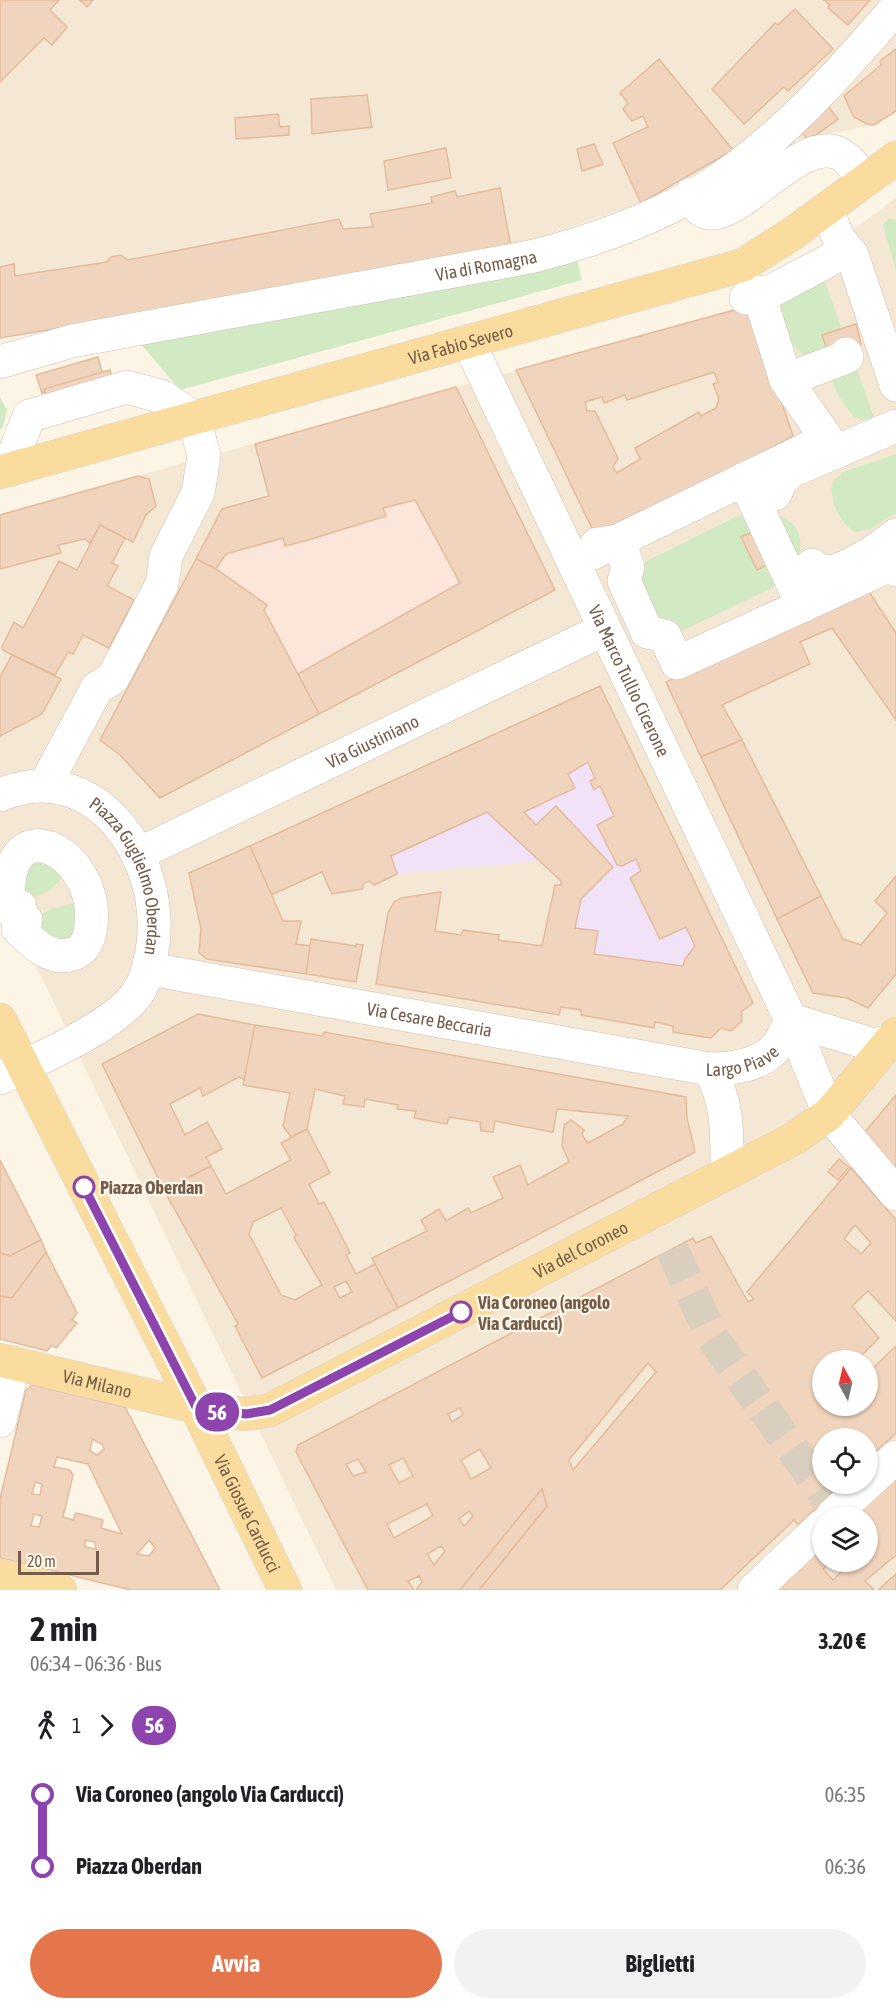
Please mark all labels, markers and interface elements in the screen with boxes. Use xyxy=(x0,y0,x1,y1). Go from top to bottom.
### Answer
street label: Via di Romagna xyxy=(434,245,539,285)
street label: Via Fabio Severo xyxy=(406,319,515,368)
street label: Via Marco Tullio Cicerone xyxy=(585,601,675,760)
street label: Via Giustiniano xyxy=(322,710,422,772)
street label: Piazza Guglielmo Oberdan xyxy=(86,792,165,957)
street label: Via Cesare Beccaria xyxy=(365,997,494,1041)
street label: Largo Piave xyxy=(706,1041,783,1080)
marker: Piazza Oberdan xyxy=(73,1176,95,1198)
place label: Piazza Oberdan xyxy=(100,1177,203,1198)
street label: Via del Coroneo xyxy=(530,1216,631,1282)
place label: Via Coroneo (angolo Via Carducci) xyxy=(477,1292,610,1334)
marker: Via Coroneo (angolo Via Carducci) xyxy=(450,1301,472,1323)
north arrow xyxy=(812,1350,878,1416)
map controls xyxy=(812,1350,878,1572)
street label: Via Milano xyxy=(61,1365,134,1402)
line badge: 56 xyxy=(190,1392,244,1432)
text: 56 xyxy=(207,1400,227,1424)
button: locate xyxy=(812,1428,878,1494)
street label: Via Giosuè Carducci xyxy=(210,1451,285,1576)
button: layers xyxy=(812,1506,878,1572)
scale bar xyxy=(18,1548,99,1576)
text: 20 m xyxy=(27,1552,56,1570)
text: 2 min xyxy=(30,1610,97,1648)
text: 3.20 € xyxy=(818,1628,866,1654)
text: 06:34 – 06:36 · Bus xyxy=(30,1652,162,1675)
icon: walk xyxy=(30,1709,63,1742)
icon: forward xyxy=(90,1709,123,1742)
text: 56 xyxy=(144,1713,164,1737)
text: 1 xyxy=(72,1714,81,1737)
text: Via Coroneo (angolo Via Carducci) xyxy=(76,1781,344,1807)
text: 06:35 xyxy=(825,1783,866,1806)
text: Piazza Oberdan xyxy=(76,1853,202,1879)
text: 06:36 xyxy=(825,1855,866,1878)
button: Avvia xyxy=(30,1929,442,1998)
button: Biglietti xyxy=(454,1929,866,1998)

